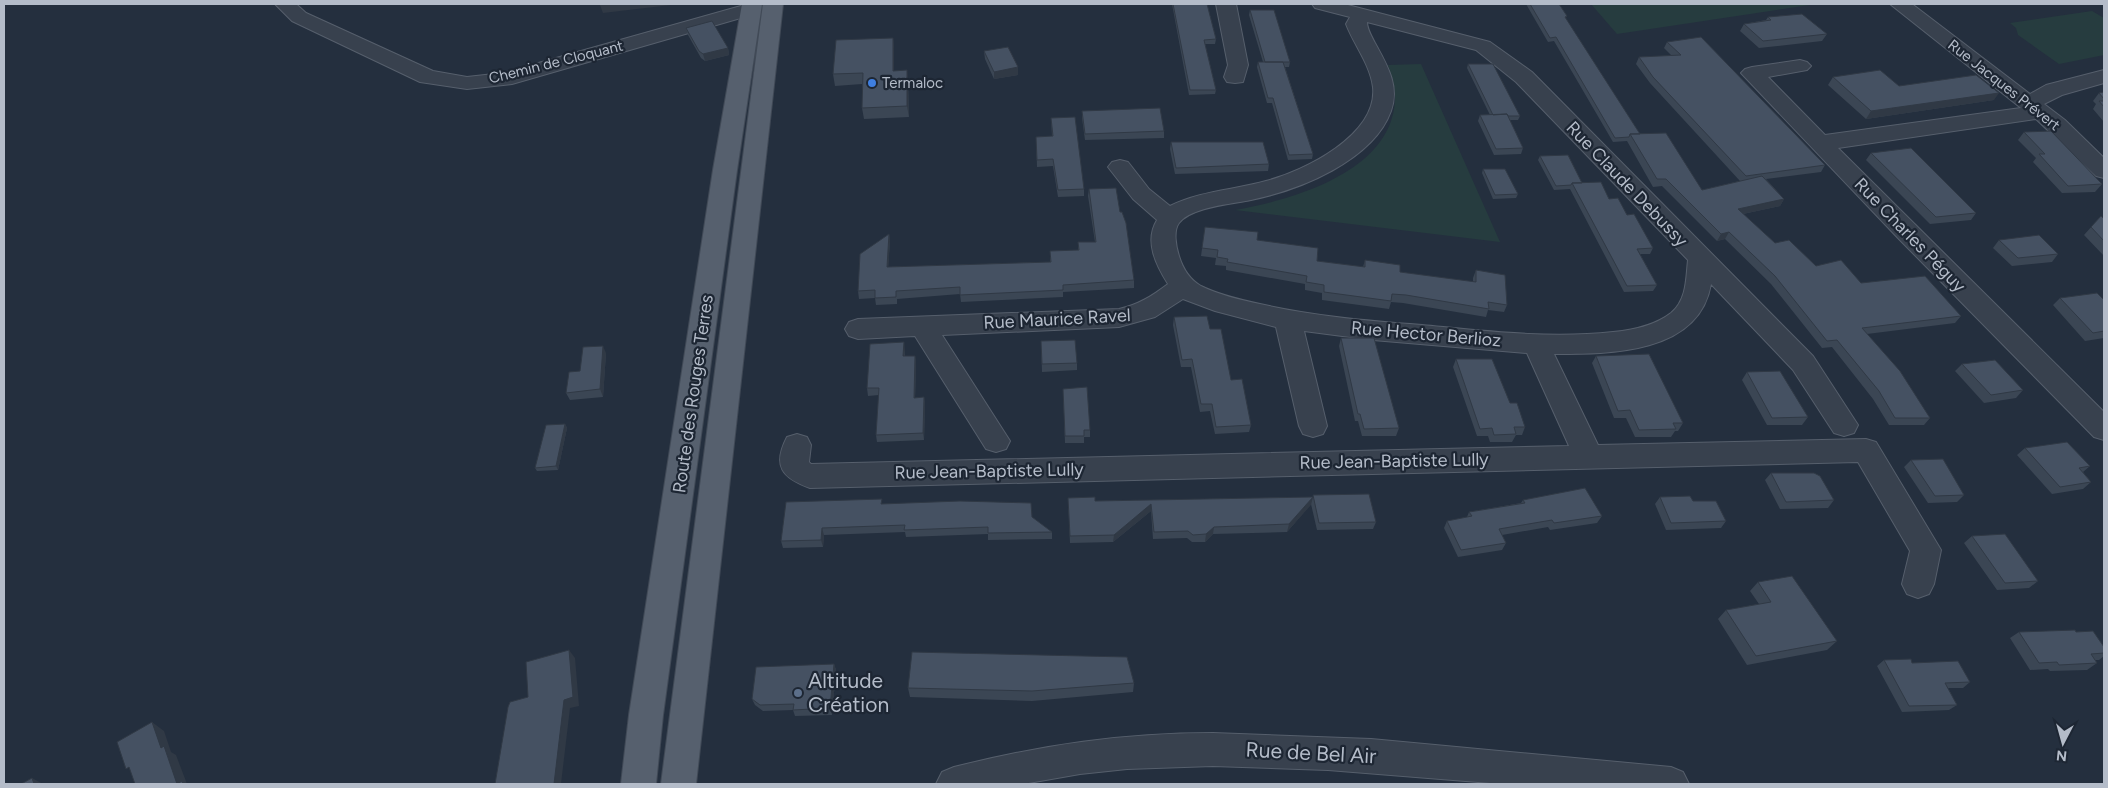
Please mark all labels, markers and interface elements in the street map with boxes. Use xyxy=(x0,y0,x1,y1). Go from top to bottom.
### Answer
street label: Rue Jacques Prévert xyxy=(1944,36,2064,135)
street label: Chemin de Cloquant xyxy=(487,37,625,87)
place label: Termaloc xyxy=(882,74,943,92)
marker: Termaloc xyxy=(866,77,878,89)
street label: Rue Claude Debussy xyxy=(1562,117,1693,252)
street label: Rue Charles Péguy xyxy=(1850,173,1971,297)
street label: Route des Rouges Terres xyxy=(668,293,718,495)
street label: Rue Maurice Ravel xyxy=(983,304,1131,334)
street label: Rue Hector Berlioz xyxy=(1350,316,1502,352)
street label: Rue Jean-Baptiste Lully xyxy=(1299,448,1489,474)
street label: Rue Jean-Baptiste Lully xyxy=(894,458,1084,484)
place label: Altitude Création xyxy=(808,668,889,717)
marker: Altitude Création xyxy=(792,687,804,699)
north arrow xyxy=(2038,718,2088,768)
street label: Rue de Bel Air xyxy=(1245,737,1377,768)
text: N xyxy=(2055,746,2068,764)

